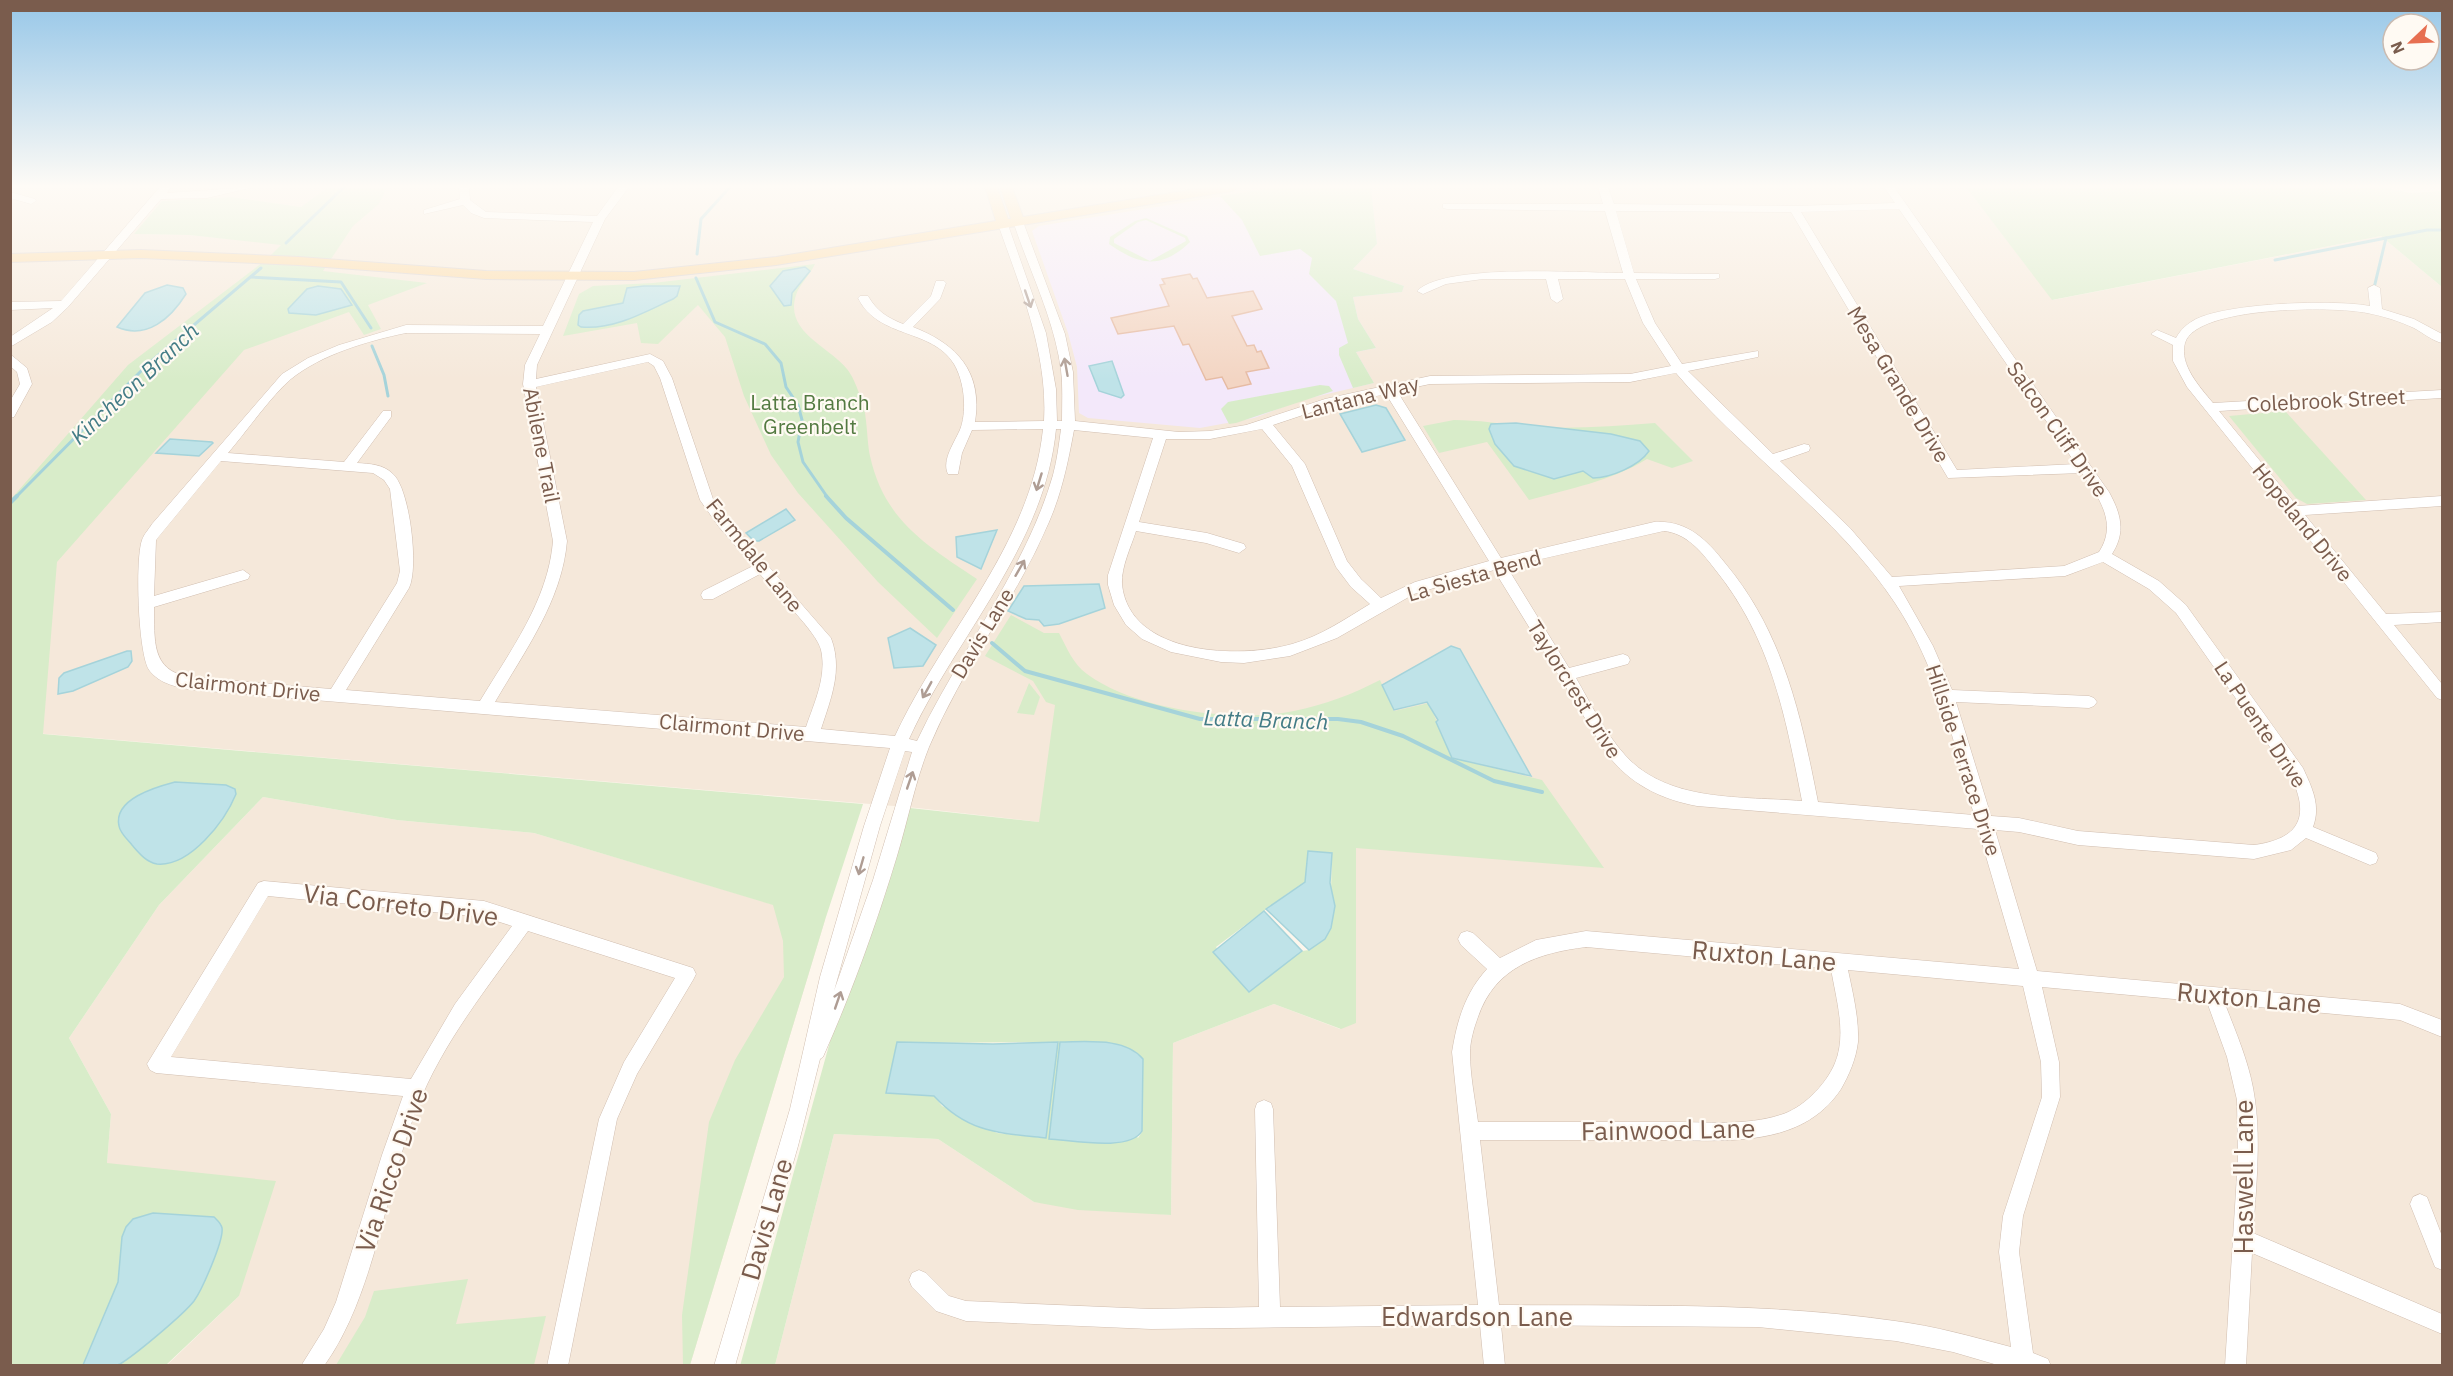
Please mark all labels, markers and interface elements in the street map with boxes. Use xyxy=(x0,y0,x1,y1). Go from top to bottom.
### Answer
north arrow xyxy=(2381,12,2441,72)
text: N xyxy=(2386,39,2409,57)
one-way arrow xyxy=(1024,289,1035,308)
street label: Mesa Grande Drive xyxy=(1841,301,1957,467)
water label: Kincheon Branch xyxy=(63,316,205,450)
street label: Salcon Cliff Drive xyxy=(2001,356,2115,502)
one-way arrow xyxy=(1060,357,1071,377)
street label: Lantana Way xyxy=(1298,369,1422,425)
street label: Colebrook Street xyxy=(2246,382,2406,418)
street label: Abilene Trail xyxy=(517,385,567,506)
park label: Latta Branch Greenbelt xyxy=(750,388,870,440)
street label: Hopeland Drive xyxy=(2246,457,2360,587)
one-way arrow xyxy=(1033,472,1044,491)
street label: Farmdale Lane xyxy=(700,492,810,618)
street label: La Siesta Bend xyxy=(1404,542,1544,608)
one-way arrow xyxy=(1014,560,1026,577)
street label: Davis Lane xyxy=(944,582,1020,684)
street label: Taylorcrest Drive xyxy=(1521,615,1629,763)
street label: La Puente Drive xyxy=(2208,655,2314,793)
street label: Hillside Terrace Drive xyxy=(1920,661,2008,859)
street label: Clairmont Drive xyxy=(174,664,322,708)
one-way arrow xyxy=(921,681,933,698)
water label: Latta Branch xyxy=(1203,702,1329,736)
street label: Clairmont Drive xyxy=(658,707,806,747)
one-way arrow xyxy=(905,770,916,789)
one-way arrow xyxy=(855,856,866,875)
street label: Via Correto Drive xyxy=(301,875,501,933)
street label: Ruxton Lane xyxy=(1690,932,1838,978)
street label: Ruxton Lane xyxy=(2175,974,2323,1020)
one-way arrow xyxy=(834,991,845,1010)
street label: Via Ricco Drive xyxy=(347,1083,435,1257)
street label: Haswell Lane xyxy=(2226,1100,2260,1254)
street label: Fainwood Lane xyxy=(1580,1110,1756,1148)
street label: Davis Lane xyxy=(732,1154,800,1284)
street label: Edwardson Lane xyxy=(1381,1299,1573,1333)

